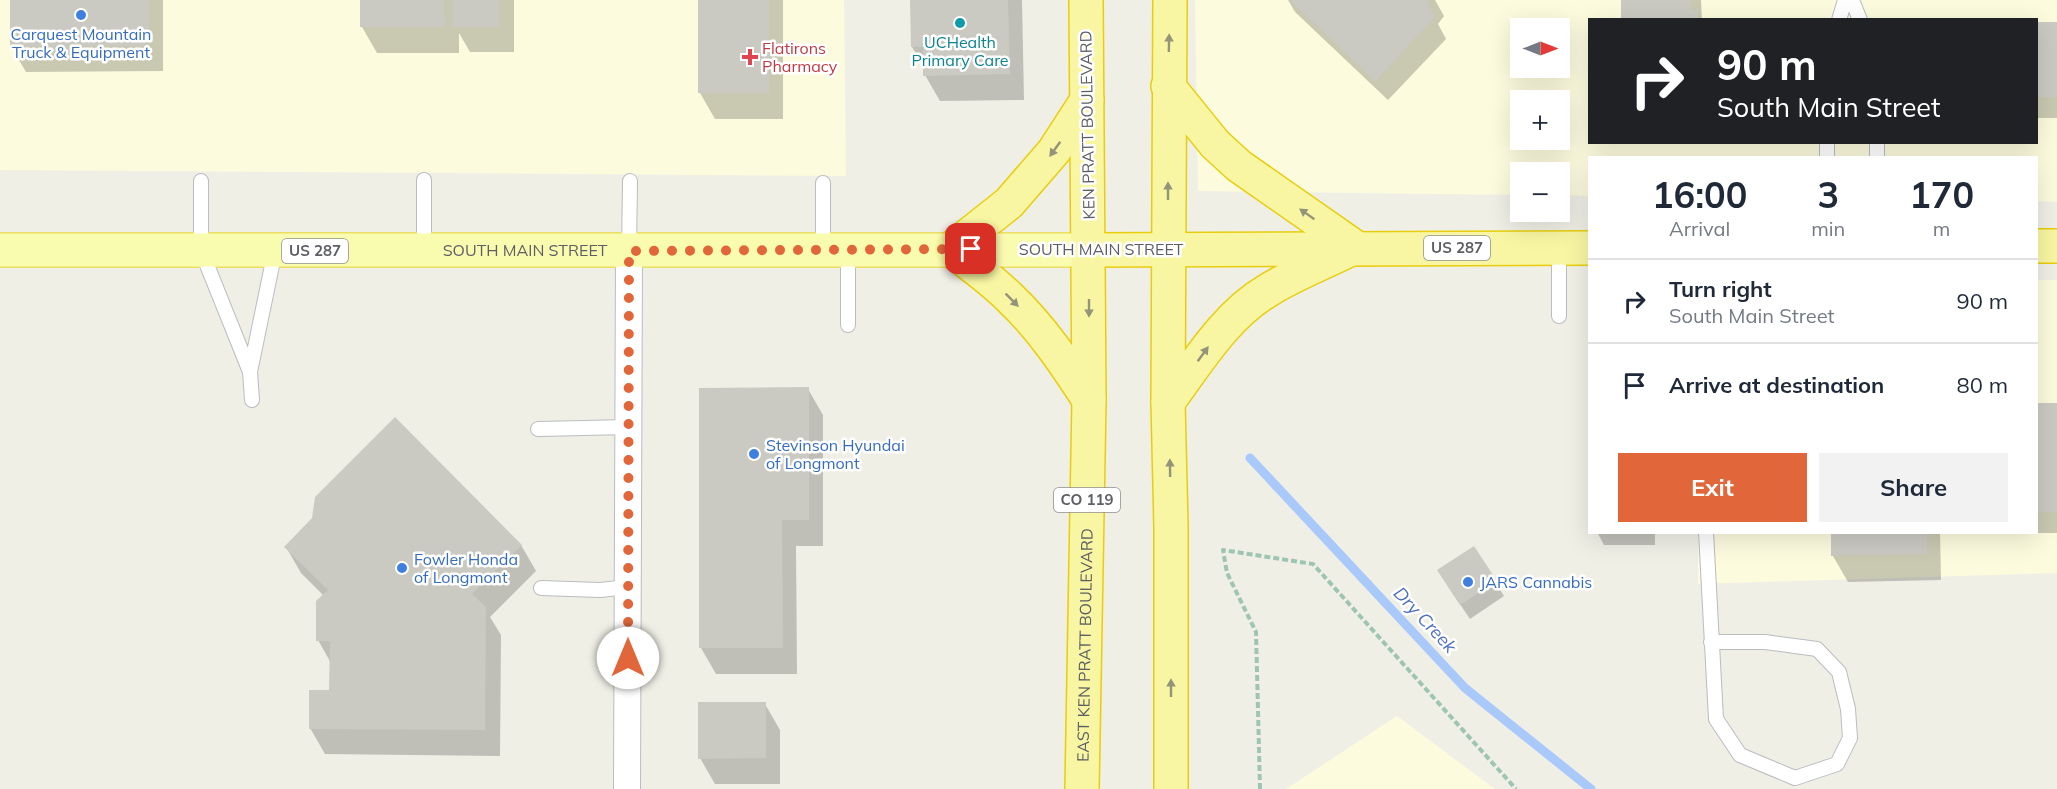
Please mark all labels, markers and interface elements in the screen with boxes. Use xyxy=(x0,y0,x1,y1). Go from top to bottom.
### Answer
marker: Carquest Mountain Truck & Equipment xyxy=(74,8,88,22)
marker: UCHealth Primary Care xyxy=(953,16,967,30)
north arrow xyxy=(1510,18,1570,78)
map controls xyxy=(1510,18,1570,222)
place label: Carquest Mountain Truck & Equipment xyxy=(10,24,152,62)
street label: KEN PRATT BOULEVARD xyxy=(1075,30,1099,220)
place label: UCHealth Primary Care xyxy=(911,32,1009,70)
one-way arrow xyxy=(1164,33,1174,52)
place label: Flatirons Pharmacy xyxy=(762,38,838,76)
text: 90 m xyxy=(1717,38,1817,91)
icon: right xyxy=(1618,42,1696,120)
marker: Flatirons Pharmacy xyxy=(743,50,757,64)
button: + xyxy=(1510,90,1570,150)
text: South Main Street xyxy=(1717,90,1940,124)
one-way arrow xyxy=(1049,140,1061,156)
button: − xyxy=(1510,162,1570,222)
text: 16:00 xyxy=(1652,172,1747,217)
text: 3 xyxy=(1817,172,1839,217)
text: 170 xyxy=(1909,172,1974,217)
one-way arrow xyxy=(1163,182,1173,201)
one-way arrow xyxy=(1300,208,1316,220)
text: Arrival xyxy=(1669,216,1730,241)
text: min xyxy=(1811,216,1845,241)
text: m xyxy=(1933,216,1950,241)
pin xyxy=(945,223,996,274)
icon: arrive xyxy=(954,232,987,265)
road number: US 287 xyxy=(1424,236,1490,260)
road number: US 287 xyxy=(282,239,348,263)
street label: SOUTH MAIN STREET xyxy=(1019,239,1184,259)
street label: SOUTH MAIN STREET xyxy=(443,240,608,260)
text: Turn right xyxy=(1669,275,1772,303)
icon: right xyxy=(1618,285,1651,318)
text: 90 m xyxy=(1957,287,2008,315)
one-way arrow xyxy=(1004,293,1018,307)
one-way arrow xyxy=(1084,299,1094,318)
text: South Main Street xyxy=(1669,303,1835,328)
one-way arrow xyxy=(1197,347,1209,363)
icon: arrive xyxy=(1618,369,1651,402)
text: Arrive at destination xyxy=(1669,371,1884,399)
text: 80 m xyxy=(1957,371,2008,399)
place label: Stevinson Hyundai of Longmont xyxy=(766,435,905,473)
marker: Stevinson Hyundai of Longmont xyxy=(747,447,761,461)
button: Exit xyxy=(1618,453,1807,522)
button: Share xyxy=(1819,453,2008,522)
one-way arrow xyxy=(1165,459,1175,478)
road number: CO 119 xyxy=(1054,488,1120,512)
street label: EAST KEN PRATT BOULEVARD xyxy=(1072,528,1097,762)
place label: Fowler Honda of Longmont xyxy=(414,549,518,587)
marker: Fowler Honda of Longmont xyxy=(395,561,409,575)
place label: JARS Cannabis xyxy=(1480,572,1592,592)
marker: JARS Cannabis xyxy=(1461,575,1475,589)
water label: Dry Creek xyxy=(1389,582,1462,658)
position arrow xyxy=(596,626,660,690)
one-way arrow xyxy=(1166,678,1176,697)

